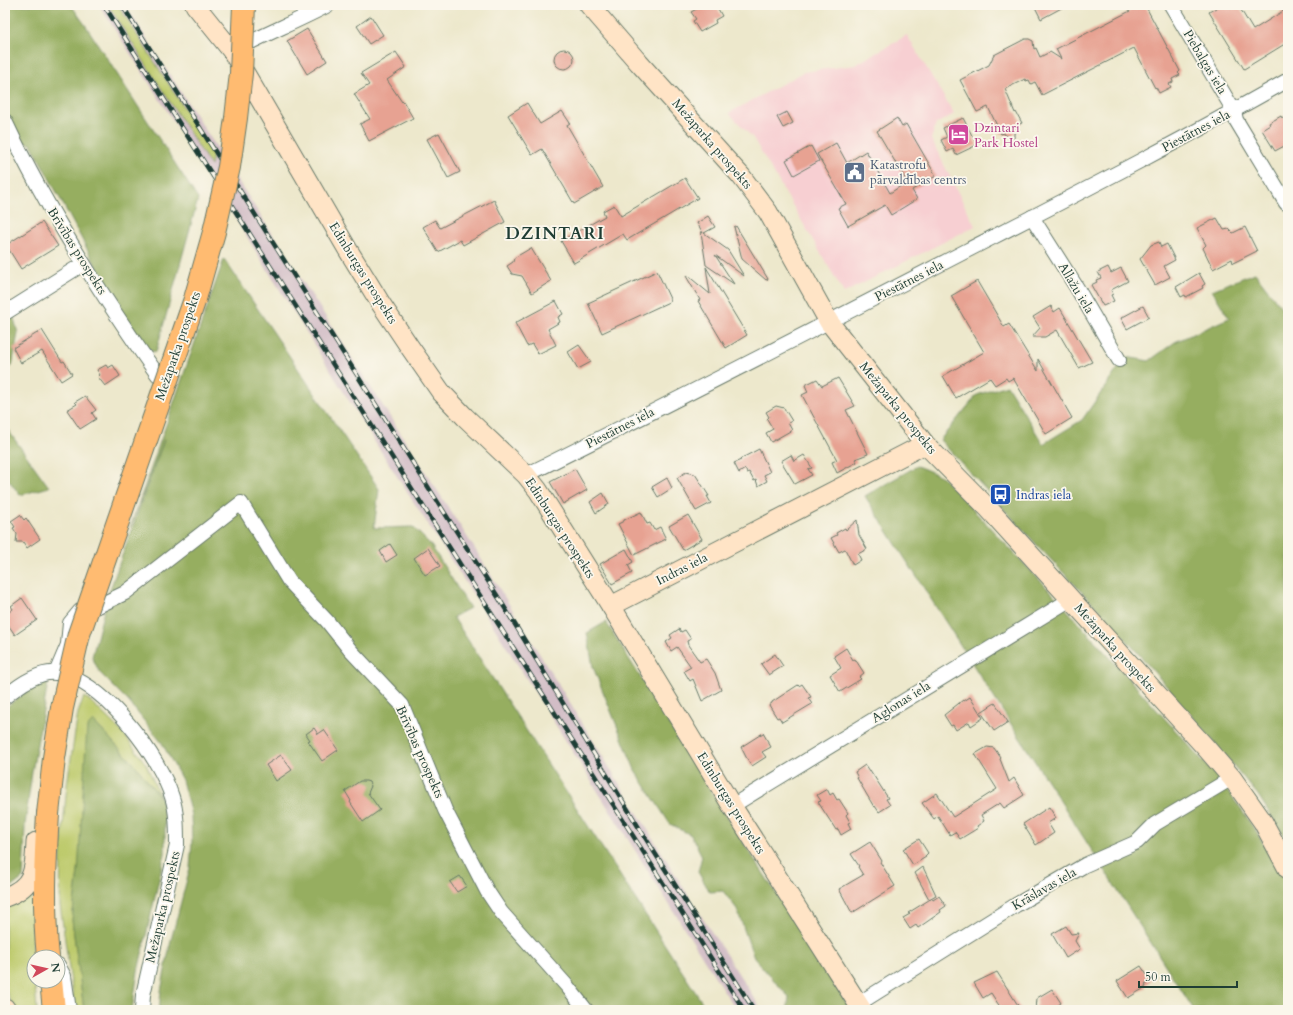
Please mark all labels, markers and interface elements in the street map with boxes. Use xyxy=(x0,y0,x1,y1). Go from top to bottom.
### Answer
street label: Piebalgas iela xyxy=(1179,26,1232,98)
street label: Mežaparka prospekts xyxy=(668,95,756,193)
street label: Piestātnes iela xyxy=(1159,105,1234,157)
place label: Dzintari Park Hostel xyxy=(974,119,1039,152)
hotel icon: Dzintari Park Hostel xyxy=(945,122,971,148)
place label: Katastrofu pārvaldības centrs xyxy=(870,156,966,189)
public building icon: Katastrofu pārvaldības centrs xyxy=(841,159,867,185)
street label: Brīvības prospekts xyxy=(43,204,111,298)
street label: Edinburgas prospekts xyxy=(324,219,402,327)
district label: DZINTARI xyxy=(505,222,605,245)
street label: Piestātnes iela xyxy=(872,256,947,306)
street label: Allažu iela xyxy=(1054,259,1098,317)
street label: Mežaparka prospekts xyxy=(151,289,205,403)
street label: Mežaparka prospekts xyxy=(855,358,941,458)
street label: Piestātnes iela xyxy=(583,403,658,453)
street label: Edinburgas prospekts xyxy=(521,474,599,582)
bus stop icon: Indras iela xyxy=(988,482,1014,508)
place label: Indras iela xyxy=(1016,486,1072,504)
street label: Indras iela xyxy=(653,548,711,590)
street label: Mežaparka prospekts xyxy=(1070,600,1160,696)
street label: Aglonas iela xyxy=(868,677,934,727)
street label: Brīvības prospekts xyxy=(392,703,448,801)
street label: Edinburgas prospekts xyxy=(692,749,770,857)
street label: Mežaparka prospekts xyxy=(141,849,185,965)
street label: Krāslavas iela xyxy=(1008,863,1080,915)
north arrow xyxy=(26,949,66,989)
text: N xyxy=(47,962,64,974)
scale bar xyxy=(1139,963,1237,989)
text: 50 m xyxy=(1145,969,1172,985)

